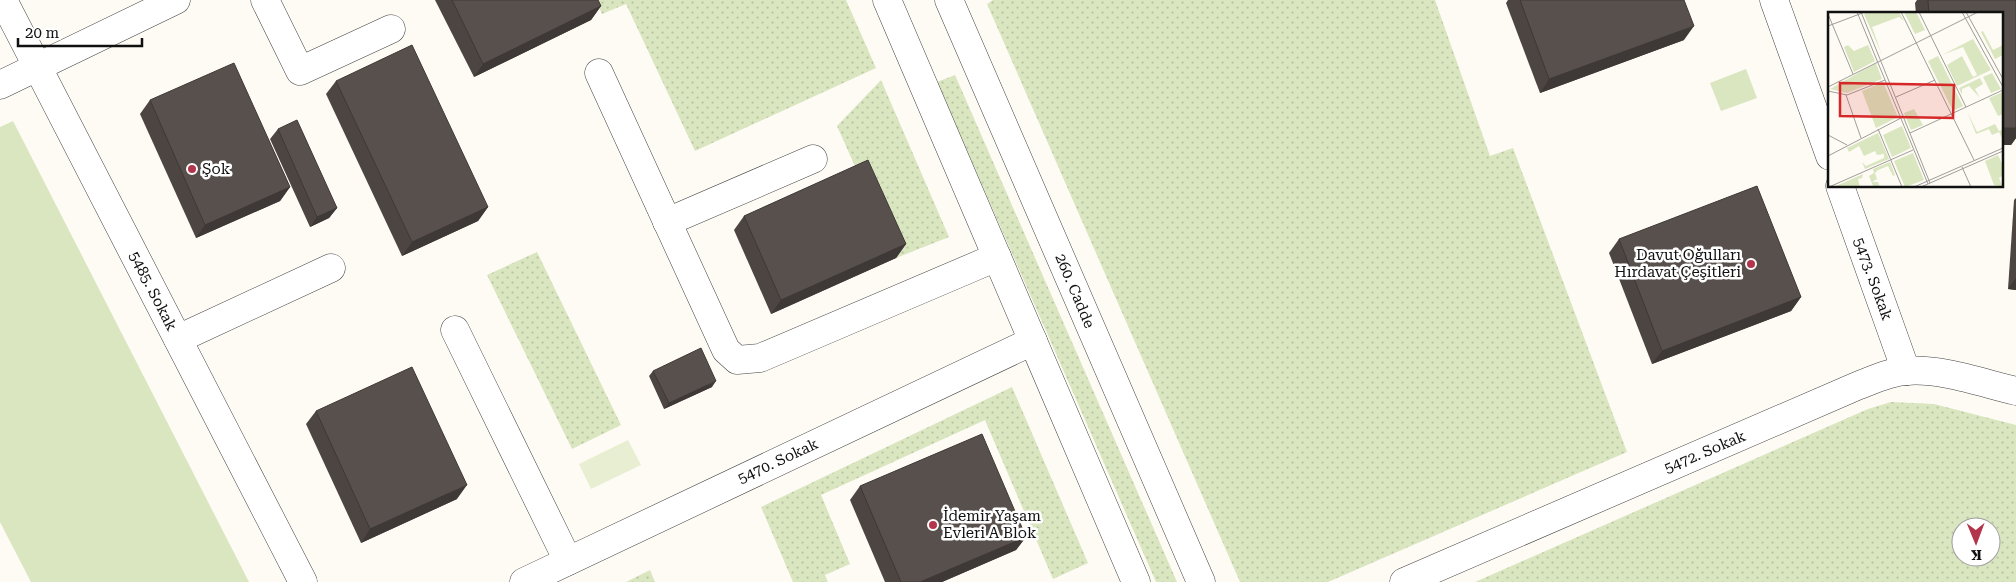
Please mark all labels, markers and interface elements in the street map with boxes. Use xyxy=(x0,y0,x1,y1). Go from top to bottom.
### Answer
inset map xyxy=(1828,12,2004,188)
scale bar xyxy=(18,15,141,47)
text: 20 m xyxy=(25,24,60,42)
place label: Şok xyxy=(202,160,231,178)
marker: Şok xyxy=(186,163,198,175)
street label: 5473. Sokak xyxy=(1850,235,1896,323)
place label: Davut Oğulları Hırdavat Çeşitleri xyxy=(1614,246,1741,281)
street label: 5485. Sokak xyxy=(125,248,181,334)
street label: 260. Cadde xyxy=(1051,251,1099,331)
marker: Davut Oğulları Hırdavat Çeşitleri xyxy=(1745,258,1757,270)
street label: 5472. Sokak xyxy=(1662,427,1749,477)
street label: 5470. Sokak xyxy=(735,434,822,487)
place label: İdemir Yaşam Evleri A Blok xyxy=(943,507,1041,542)
north arrow xyxy=(1951,517,2001,567)
marker: İdemir Yaşam Evleri A Blok xyxy=(927,519,939,531)
text: K xyxy=(1971,547,1982,563)

